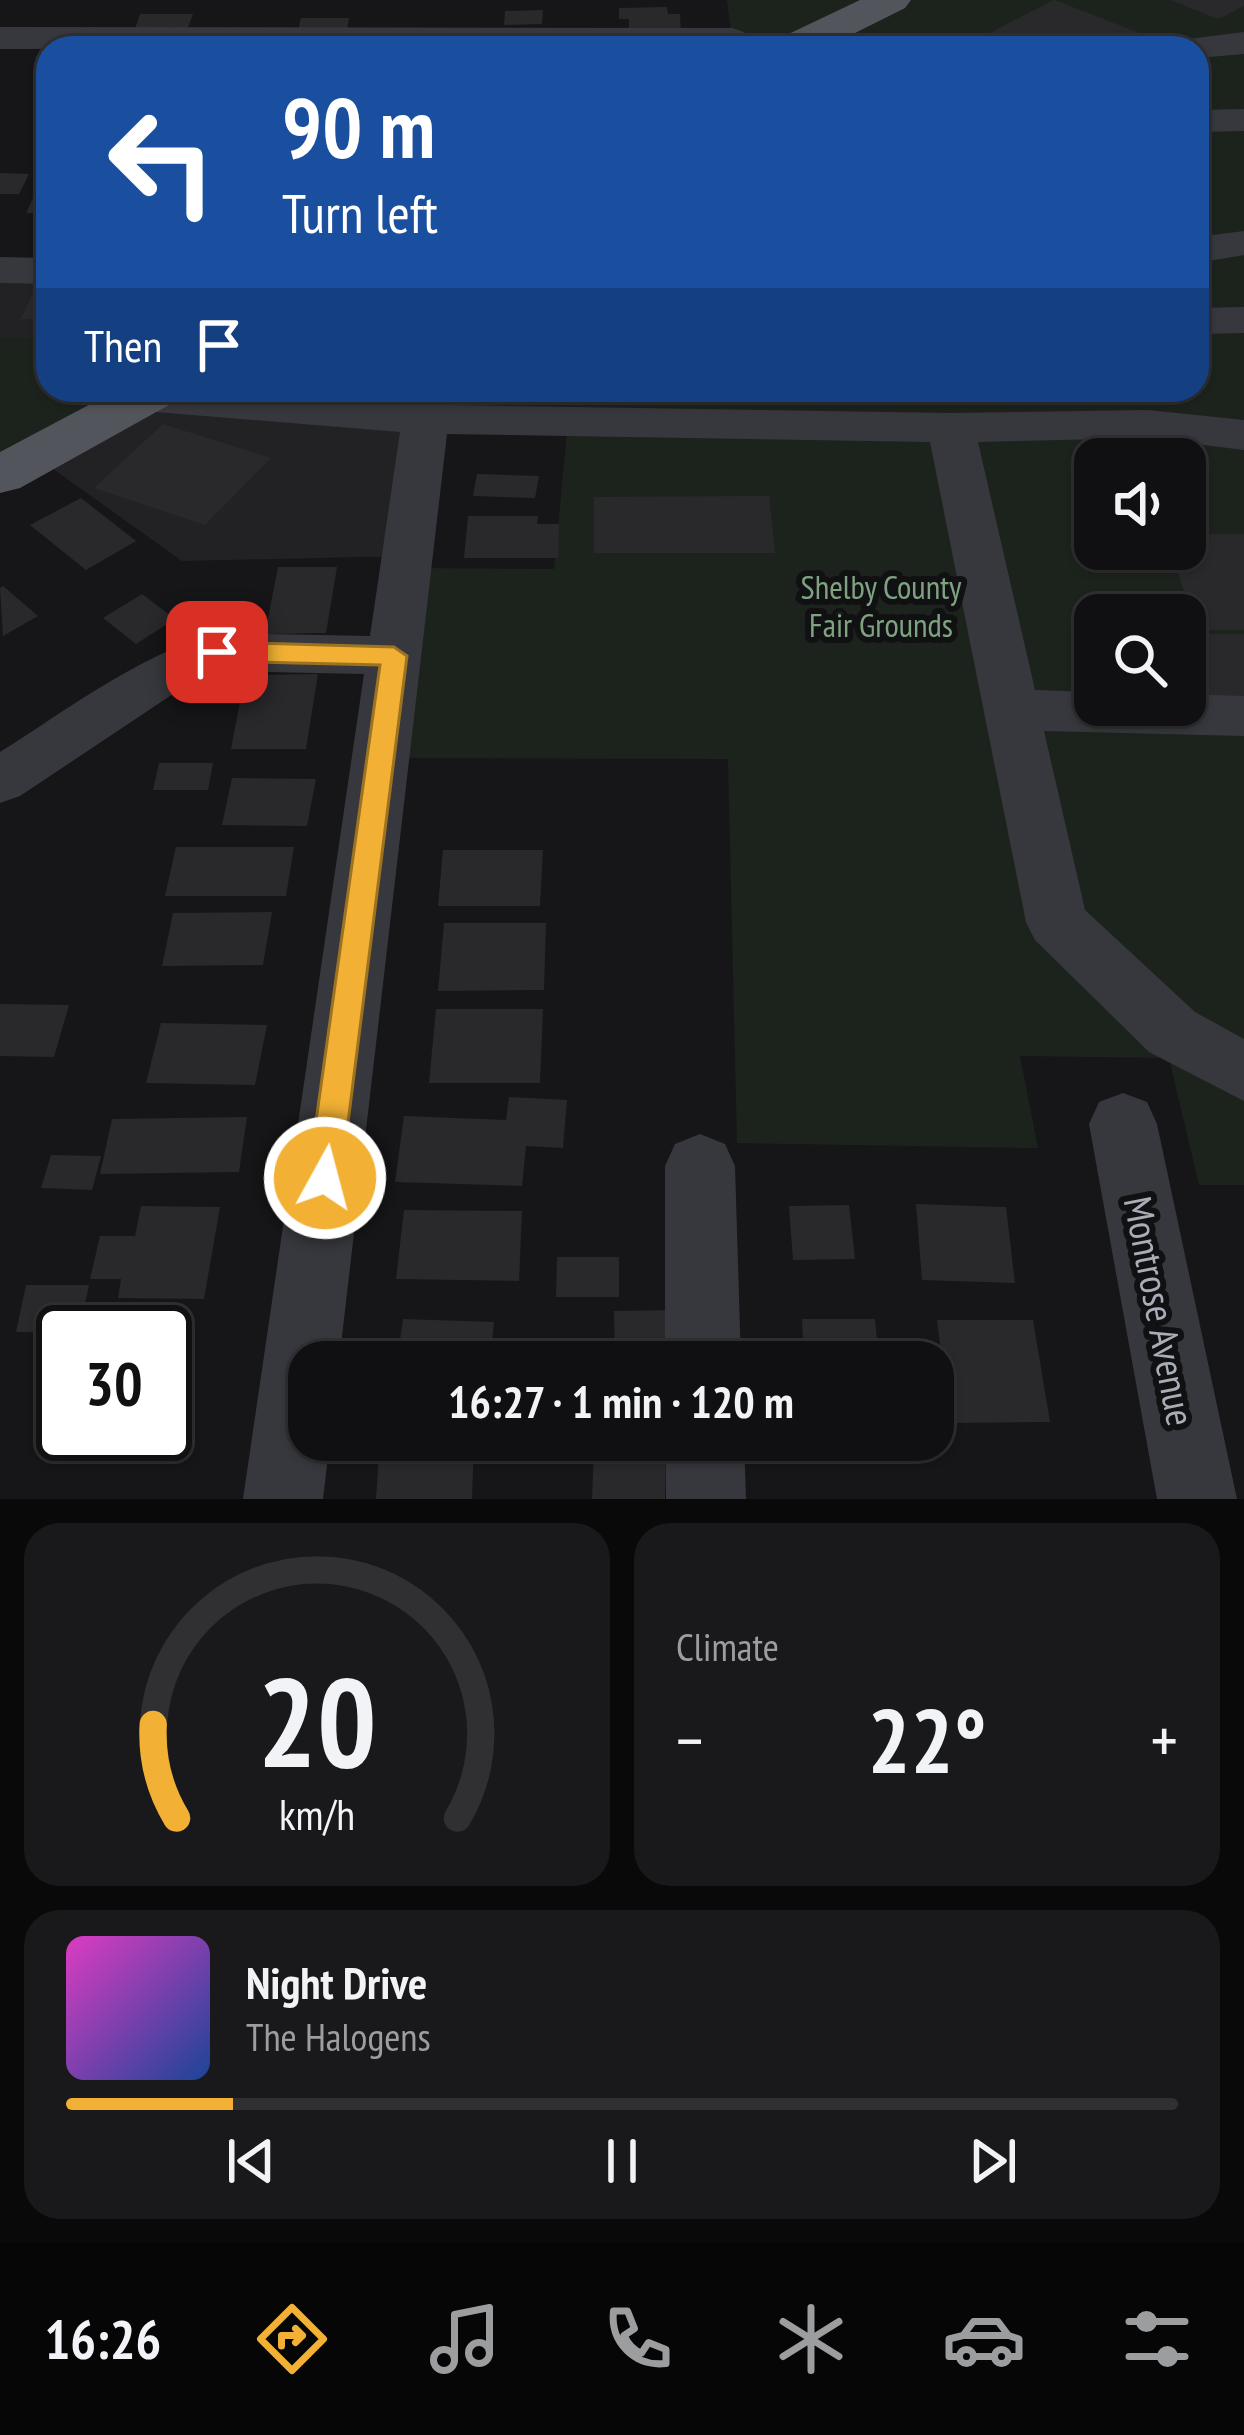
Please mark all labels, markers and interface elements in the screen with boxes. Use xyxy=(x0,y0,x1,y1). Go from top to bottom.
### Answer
text: 90 m xyxy=(282,72,435,181)
icon: left xyxy=(84,84,240,240)
text: Turn left xyxy=(282,178,438,248)
icon: arrive xyxy=(186,312,252,378)
text: Then xyxy=(84,316,162,374)
map controls xyxy=(1074,438,1206,726)
button: sound xyxy=(1074,438,1206,570)
park label: Shelby County Fair Grounds xyxy=(801,565,962,646)
button: search xyxy=(1074,594,1206,726)
pin xyxy=(166,601,268,703)
icon: arrive xyxy=(184,619,250,685)
position arrow xyxy=(262,1115,388,1241)
street label: Montrose Avenue xyxy=(1113,1192,1207,1430)
speed limit sign: 30 xyxy=(36,1305,192,1461)
text: 16:27 · 1 min · 120 m xyxy=(448,1372,794,1430)
text: Climate xyxy=(676,1621,779,1672)
text: 20 xyxy=(257,1640,377,1801)
text: 22° xyxy=(868,1681,986,1798)
text: − xyxy=(676,1697,703,1782)
text: + xyxy=(1151,1697,1178,1782)
text: km/h xyxy=(279,1785,355,1841)
text: Night Drive xyxy=(246,1953,427,2011)
text: The Halogens xyxy=(246,2011,431,2062)
icon: previous xyxy=(218,2128,284,2194)
icon: pause xyxy=(589,2128,655,2194)
icon: next xyxy=(960,2128,1026,2194)
icon: directions xyxy=(250,2297,334,2381)
icon: music xyxy=(423,2297,507,2381)
icon: phone xyxy=(596,2297,680,2381)
icon: climate xyxy=(769,2297,853,2381)
icon: car xyxy=(942,2297,1026,2381)
icon: filters xyxy=(1115,2297,1199,2381)
text: 16:26 xyxy=(45,2304,161,2374)

